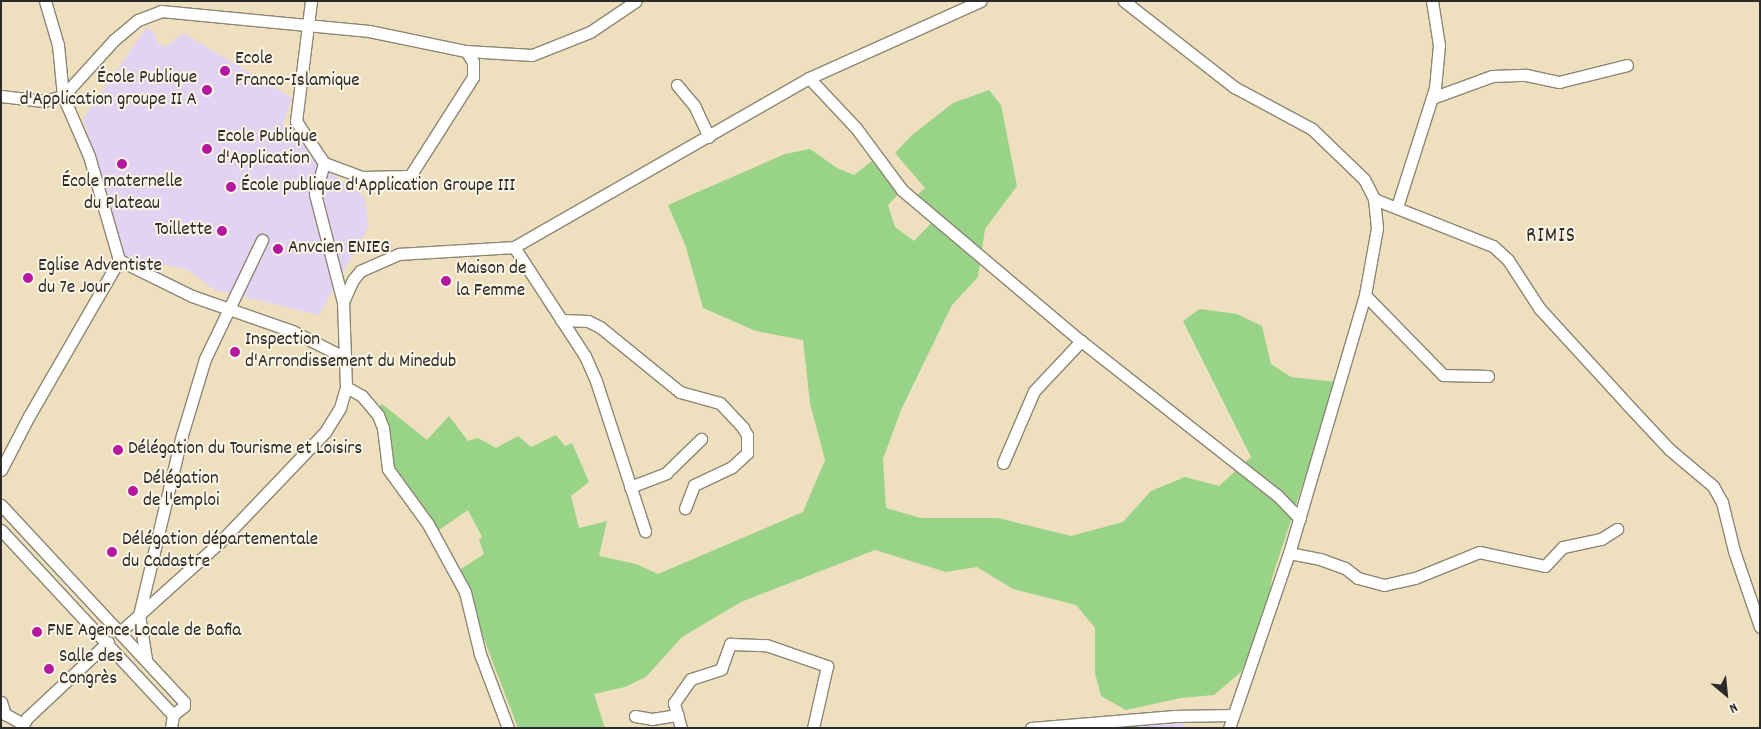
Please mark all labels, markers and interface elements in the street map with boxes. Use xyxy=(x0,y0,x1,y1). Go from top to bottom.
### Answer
place label: Ecole Franco-Islamique xyxy=(235,49,360,93)
marker: Ecole Franco-Islamique xyxy=(219,65,231,77)
place label: École Publique d'Application groupe II A xyxy=(20,68,197,112)
marker: École Publique d'Application groupe II A xyxy=(201,84,213,96)
place label: Ecole Publique d'Application xyxy=(217,127,317,171)
marker: Ecole Publique d'Application xyxy=(201,143,213,155)
marker: École maternelle du Plateau xyxy=(116,158,128,170)
place label: École maternelle du Plateau xyxy=(62,172,182,216)
place label: École publique d'Application Groupe III xyxy=(241,176,515,198)
marker: École publique d'Application Groupe III xyxy=(225,181,237,193)
place label: Toillette xyxy=(154,220,212,242)
district label: RIMIS xyxy=(1525,224,1577,250)
marker: Toillette xyxy=(216,225,228,237)
place label: Anvcien ENIEG xyxy=(288,238,390,260)
marker: Anvcien ENIEG xyxy=(272,243,284,255)
place label: Eglise Adventiste du 7e Jour xyxy=(38,256,162,300)
place label: Maison de la Femme xyxy=(456,259,526,303)
marker: Eglise Adventiste du 7e Jour xyxy=(22,272,34,284)
marker: Maison de la Femme xyxy=(440,275,452,287)
place label: Inspection d'Arrondissement du Minedub xyxy=(245,330,456,374)
marker: Inspection d'Arrondissement du Minedub xyxy=(229,346,241,358)
place label: Délégation du Tourisme et Loisirs xyxy=(128,439,362,461)
marker: Délégation du Tourisme et Loisirs xyxy=(112,444,124,456)
place label: Délégation de l'emploi xyxy=(143,469,220,513)
marker: Délégation de l'emploi xyxy=(127,485,139,497)
place label: Délégation départementale du Cadastre xyxy=(122,530,318,574)
marker: Délégation départementale du Cadastre xyxy=(106,546,118,558)
place label: FNE Agence Locale de Bafia xyxy=(47,621,241,643)
marker: FNE Agence Locale de Bafia xyxy=(31,626,43,638)
place label: Salle des Congrès xyxy=(59,647,123,691)
marker: Salle des Congrès xyxy=(43,663,55,675)
north arrow xyxy=(1701,669,1751,719)
text: N xyxy=(1725,697,1741,718)

